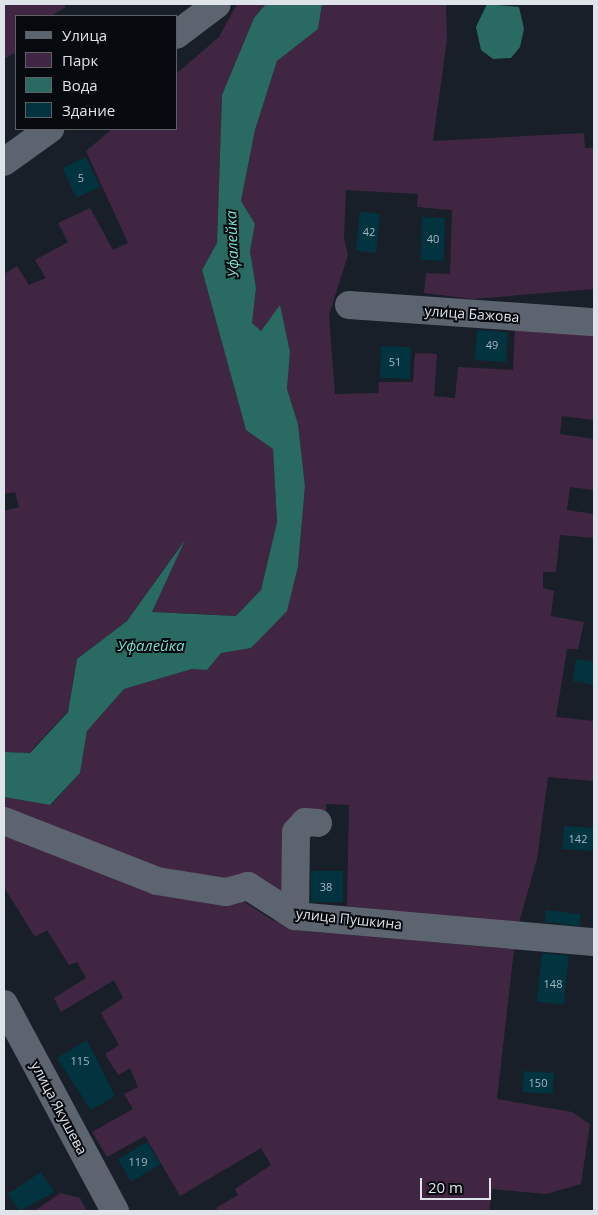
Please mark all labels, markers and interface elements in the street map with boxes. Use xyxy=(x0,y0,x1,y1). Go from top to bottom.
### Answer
legend xyxy=(15,15,178,130)
text: Улица xyxy=(62,25,107,45)
text: Парк xyxy=(62,50,98,70)
text: Вода xyxy=(62,75,98,95)
text: Здание xyxy=(62,100,115,120)
house number: 5 xyxy=(78,171,84,185)
water label: Уфалейка xyxy=(222,210,242,278)
house number: 42 xyxy=(363,225,375,239)
house number: 40 xyxy=(427,232,439,246)
street label: улица Бажова xyxy=(424,302,520,326)
house number: 49 xyxy=(486,338,498,352)
house number: 51 xyxy=(389,355,401,369)
water label: Уфалейка xyxy=(118,637,184,655)
house number: 142 xyxy=(569,832,587,846)
house number: 38 xyxy=(320,880,332,894)
street label: улица Пушкина xyxy=(295,905,403,933)
house number: 148 xyxy=(544,977,562,991)
house number: 115 xyxy=(71,1054,89,1068)
street label: улица Якушева xyxy=(27,1058,91,1158)
house number: 150 xyxy=(529,1076,547,1090)
house number: 119 xyxy=(129,1155,147,1169)
scale bar xyxy=(423,1168,494,1200)
text: 20 m xyxy=(428,1177,463,1197)

